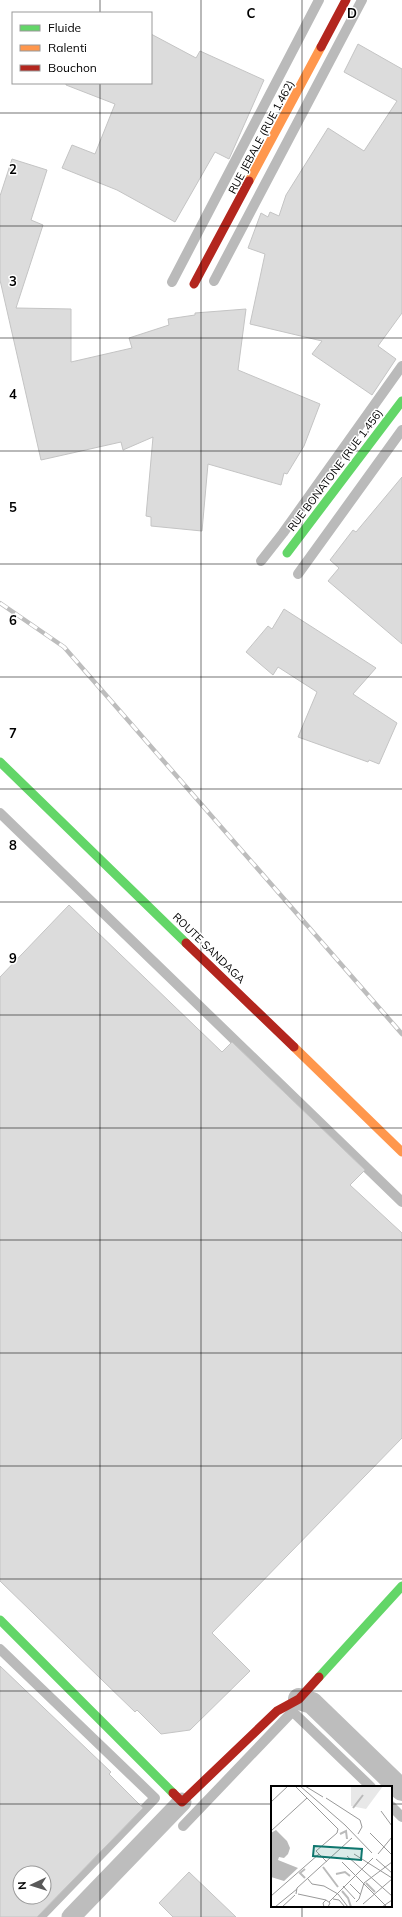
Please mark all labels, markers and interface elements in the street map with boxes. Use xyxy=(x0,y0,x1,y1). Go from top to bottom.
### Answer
text: C xyxy=(247,5,256,21)
text: D xyxy=(347,5,357,21)
legend xyxy=(12,12,152,84)
text: Fluide xyxy=(48,20,81,35)
text: Ralenti xyxy=(48,40,87,55)
text: Bouchon xyxy=(48,60,97,75)
street label: RUE JEBALE (RUE 1.462) xyxy=(225,78,297,196)
text: 2 xyxy=(9,161,17,177)
text: 3 xyxy=(9,273,17,289)
text: 4 xyxy=(9,386,17,402)
street label: RUE BONATONE (RUE 1.456) xyxy=(284,406,386,534)
text: 5 xyxy=(9,499,17,515)
text: 6 xyxy=(9,612,17,628)
text: 7 xyxy=(9,725,17,741)
text: 8 xyxy=(9,837,17,853)
street label: ROUTE SANDAGA xyxy=(170,910,248,986)
text: 9 xyxy=(9,950,17,966)
inset map xyxy=(271,1786,392,1907)
north arrow xyxy=(12,1865,52,1905)
text: N xyxy=(15,1881,29,1890)

